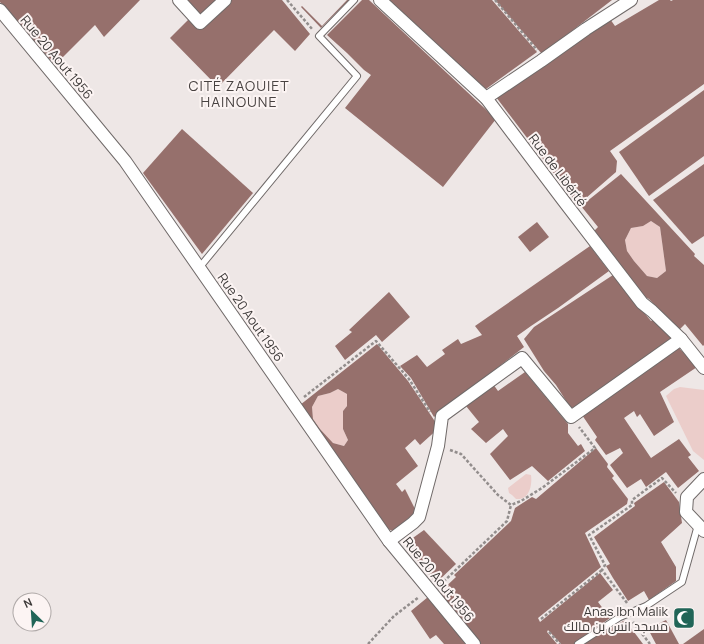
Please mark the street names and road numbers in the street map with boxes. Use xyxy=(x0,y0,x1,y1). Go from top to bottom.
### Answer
street label: Rue 20 Aout 1956 xyxy=(17,11,97,103)
street label: Rue de Libérté xyxy=(525,130,591,210)
street label: Rue 20 Aout 1956 xyxy=(214,269,288,365)
street label: Rue 20 Aout 1956 xyxy=(399,533,479,625)

